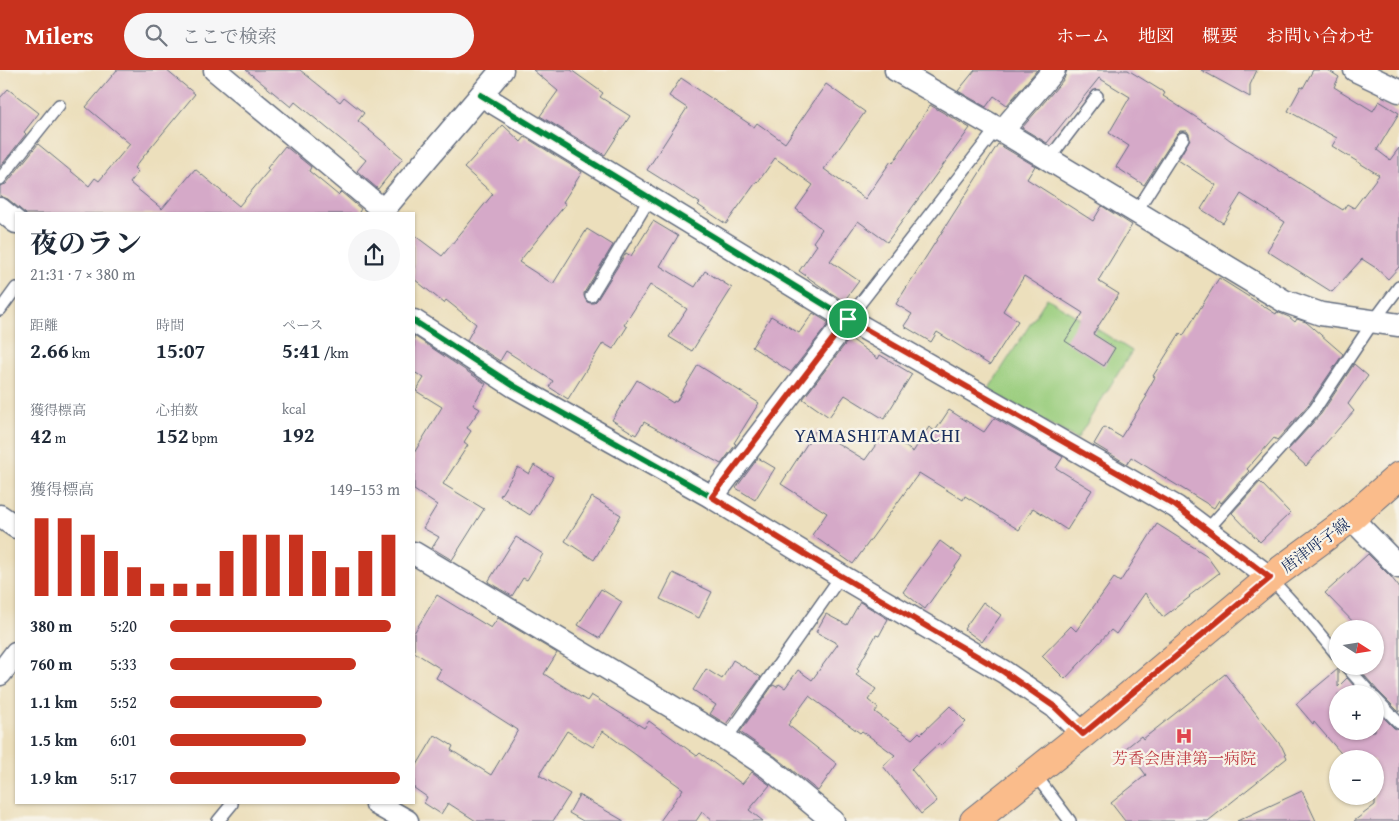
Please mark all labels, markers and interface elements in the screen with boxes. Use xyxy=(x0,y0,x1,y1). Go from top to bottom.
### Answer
search box xyxy=(124,13,474,58)
text: Milers xyxy=(25,18,94,53)
icon: search xyxy=(142,21,170,49)
text: ここで検索 xyxy=(182,22,277,50)
text: ホーム xyxy=(1056,22,1110,49)
text: 地図 xyxy=(1138,22,1174,49)
text: 概要 xyxy=(1202,22,1238,49)
text: お問い合わせ xyxy=(1266,22,1374,49)
text: 夜のラン xyxy=(30,222,142,263)
button: share xyxy=(348,229,400,281)
text: 21:31 · 7 × 380 m xyxy=(30,262,135,286)
pin xyxy=(827,298,869,340)
icon: arrive xyxy=(834,305,862,333)
text: 距離 xyxy=(30,315,58,335)
text: 時間 xyxy=(156,315,184,335)
text: ペース xyxy=(282,315,323,335)
text: 2.66 xyxy=(30,335,69,366)
text: 15:07 xyxy=(156,335,205,366)
text: 5:41 xyxy=(282,335,321,366)
text: km xyxy=(69,343,90,363)
text: /km xyxy=(321,343,349,363)
text: kcal xyxy=(282,399,306,419)
text: 獲得標高 xyxy=(30,400,86,420)
text: 心拍数 xyxy=(156,400,198,420)
text: 192 xyxy=(282,419,315,450)
text: 42 xyxy=(30,420,52,451)
text: 152 xyxy=(156,420,189,451)
district label: YAMASHITAMACHI xyxy=(795,421,961,449)
text: m xyxy=(52,428,66,448)
text: bpm xyxy=(189,428,218,448)
text: 獲得標高 xyxy=(30,477,94,501)
text: 149–153 m xyxy=(330,477,400,501)
street label: 唐津呼子線 xyxy=(1276,512,1354,578)
text: 380 m xyxy=(30,614,72,638)
text: 5:20 xyxy=(110,614,137,638)
north arrow xyxy=(1329,620,1384,675)
map controls xyxy=(1329,620,1384,805)
text: 760 m xyxy=(30,652,72,676)
text: 5:33 xyxy=(110,652,137,676)
button: + xyxy=(1329,685,1384,740)
text: 1.1 km xyxy=(30,690,77,714)
text: 5:52 xyxy=(110,690,137,714)
hospital icon: 芳香会唐津第一病院 xyxy=(1174,726,1194,746)
text: 1.5 km xyxy=(30,728,77,752)
text: 6:01 xyxy=(110,728,137,752)
place label: 芳香会唐津第一病院 xyxy=(1112,746,1256,770)
button: − xyxy=(1329,750,1384,805)
text: 1.9 km xyxy=(30,766,77,790)
text: 5:17 xyxy=(110,766,137,790)

